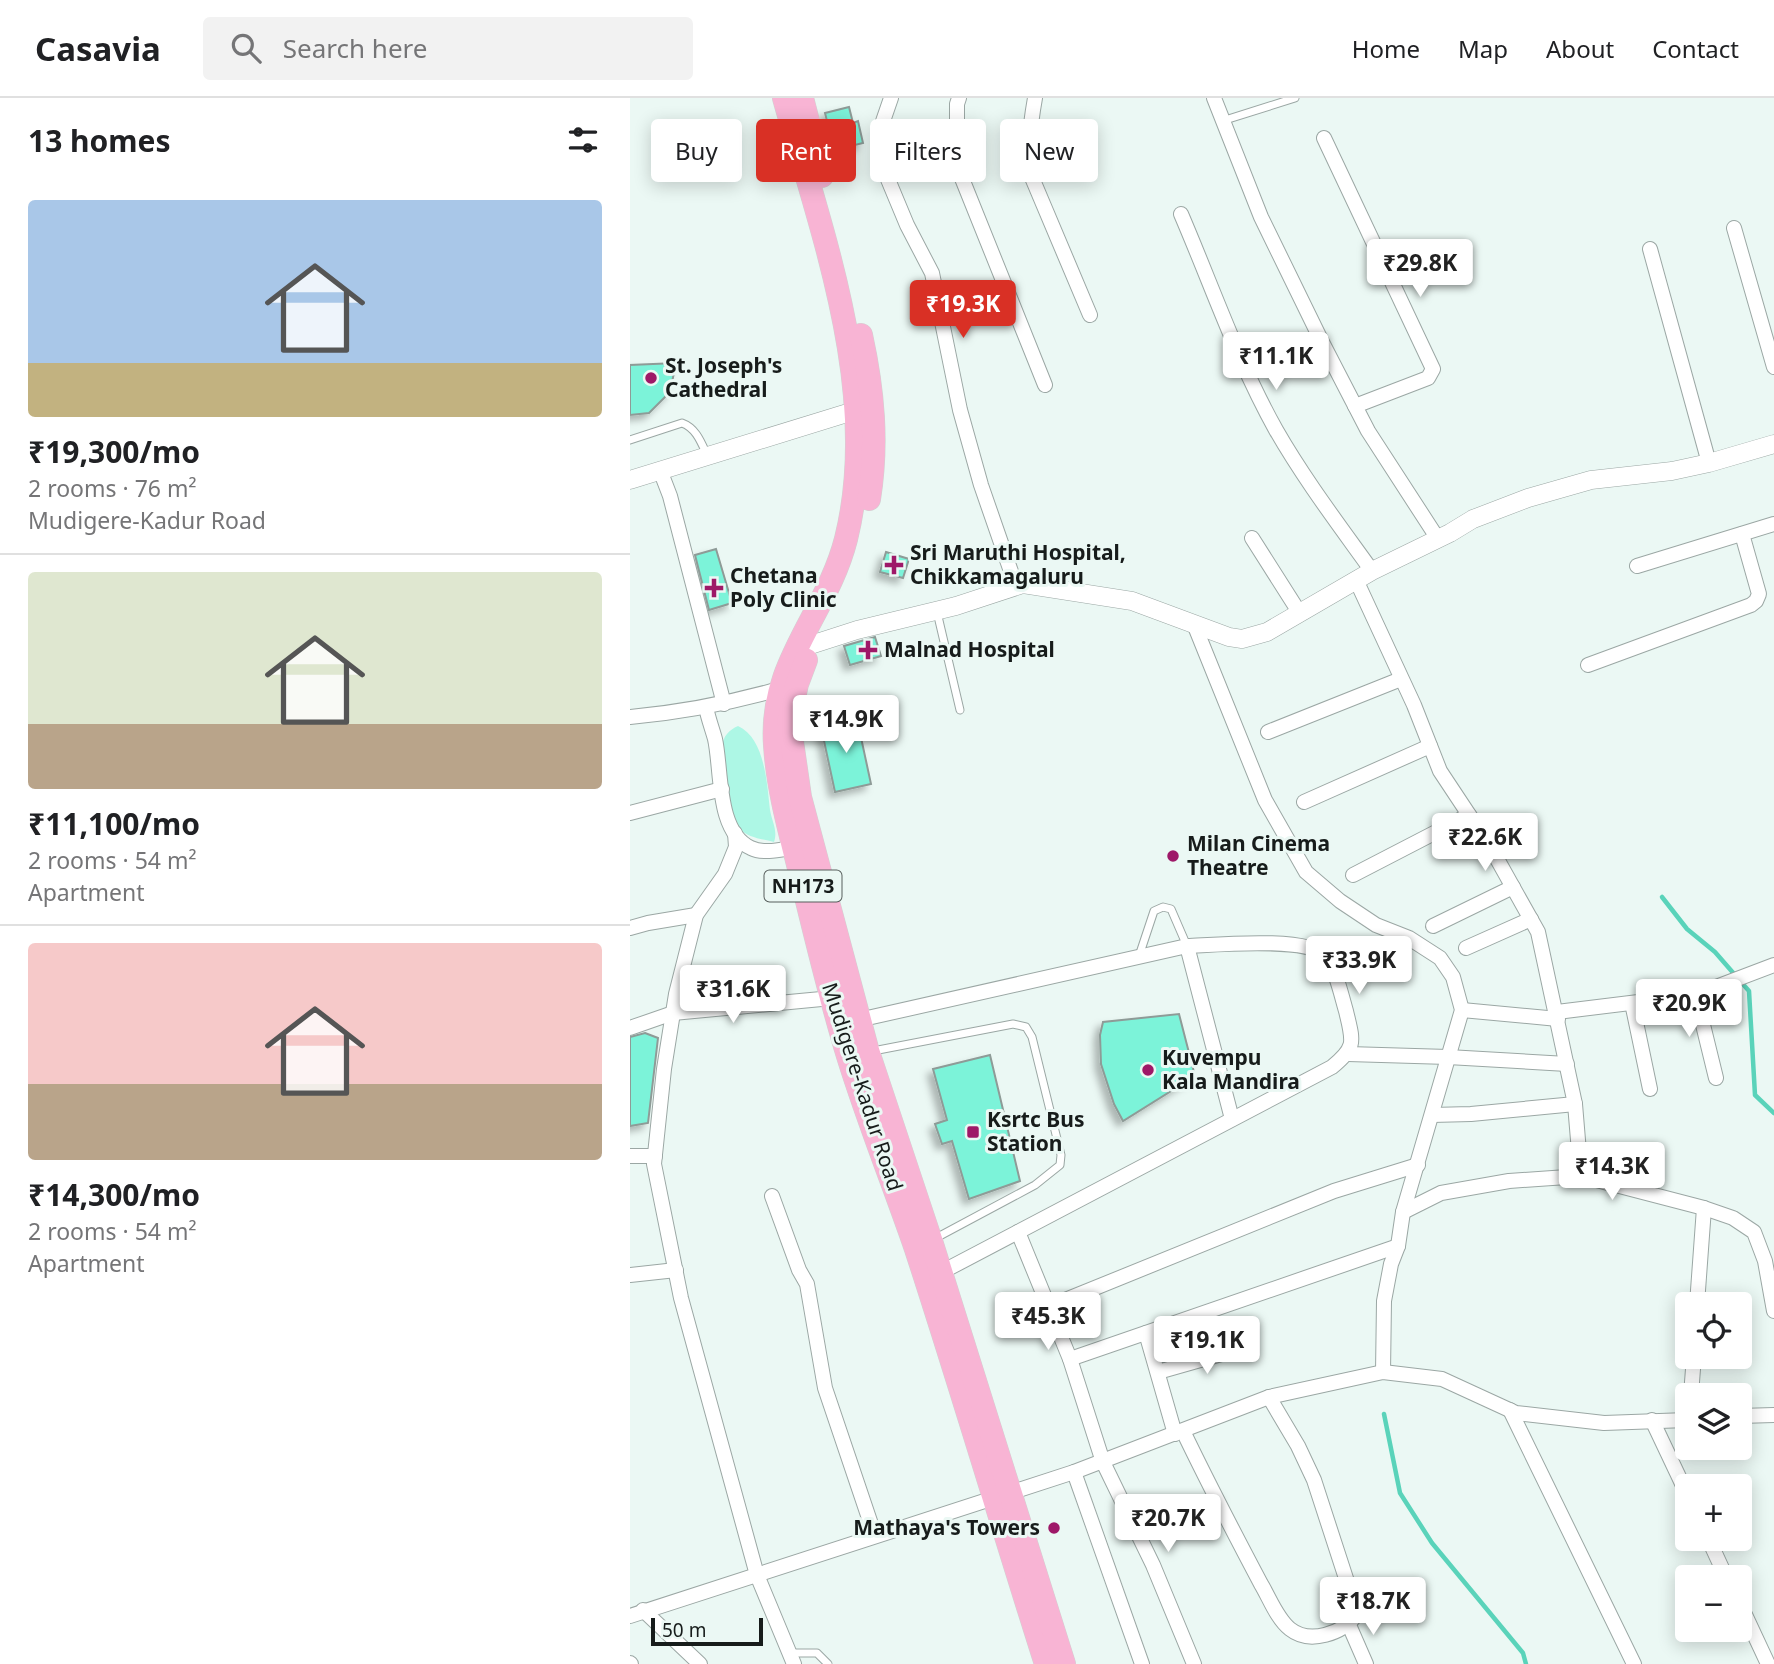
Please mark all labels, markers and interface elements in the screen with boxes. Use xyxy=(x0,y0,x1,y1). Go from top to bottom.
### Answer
search box xyxy=(203,17,693,80)
text: Casavia xyxy=(35,26,161,71)
icon: search xyxy=(227,29,265,67)
text: Search here xyxy=(283,30,427,66)
text: Home xyxy=(1352,32,1420,65)
text: Map xyxy=(1458,32,1508,65)
text: About xyxy=(1546,32,1614,65)
text: Contact xyxy=(1652,32,1739,65)
chip: Buy xyxy=(651,119,742,182)
chip: Rent xyxy=(756,119,856,182)
chip: Filters xyxy=(870,119,986,182)
chip: New xyxy=(1000,119,1098,182)
text: 13 homes xyxy=(28,120,171,161)
icon: filters xyxy=(564,121,602,159)
pin: ₹29.8K xyxy=(1363,240,1477,299)
icon: home xyxy=(252,245,378,371)
text: ₹29.8K xyxy=(1383,246,1457,278)
pin: ₹19.3K xyxy=(906,280,1020,340)
text: ₹19.3K xyxy=(926,287,1000,319)
pin: ₹11.1K xyxy=(1219,332,1333,392)
text: ₹11.1K xyxy=(1239,339,1313,371)
place label: St. Joseph's Cathedral xyxy=(665,351,782,403)
marker: St. Joseph's Cathedral xyxy=(643,370,659,386)
text: ₹19,300/mo xyxy=(28,431,200,472)
text: 2 rooms · 76 m² xyxy=(28,472,197,504)
text: Mudigere-Kadur Road xyxy=(28,504,266,536)
place label: Sri Maruthi Hospital, Chikkamagaluru xyxy=(910,538,1126,590)
marker: Sri Maruthi Hospital, Chikkamagaluru xyxy=(884,555,904,575)
place label: Chetana Poly Clinic xyxy=(730,561,837,613)
marker: Chetana Poly Clinic xyxy=(704,578,724,598)
icon: home xyxy=(252,617,378,743)
place label: Malnad Hospital xyxy=(884,635,1055,663)
marker: Malnad Hospital xyxy=(858,640,878,660)
pin: ₹14.9K xyxy=(789,696,903,755)
text: ₹14.9K xyxy=(809,702,883,734)
text: ₹11,100/mo xyxy=(28,803,200,844)
pin: ₹22.6K xyxy=(1428,814,1542,873)
text: ₹22.6K xyxy=(1448,820,1522,852)
place label: Milan Cinema Theatre xyxy=(1187,829,1330,881)
text: 2 rooms · 54 m² xyxy=(28,844,197,876)
marker: Milan Cinema Theatre xyxy=(1165,848,1181,864)
road number: NH173 xyxy=(764,870,842,902)
text: Apartment xyxy=(28,876,145,908)
pin: ₹33.9K xyxy=(1302,936,1416,996)
text: ₹33.9K xyxy=(1322,943,1396,975)
pin: ₹31.6K xyxy=(676,965,790,1025)
text: ₹31.6K xyxy=(696,972,770,1004)
street label: Mudigere-Kadur Road xyxy=(816,979,910,1194)
pin: ₹20.9K xyxy=(1632,979,1746,1039)
text: ₹20.9K xyxy=(1652,986,1726,1018)
icon: home xyxy=(252,988,378,1114)
place label: Kuvempu Kala Mandira xyxy=(1162,1043,1300,1095)
marker: Kuvempu Kala Mandira xyxy=(1140,1062,1156,1078)
place label: Ksrtc Bus Station xyxy=(987,1105,1084,1157)
marker: Ksrtc Bus Station xyxy=(965,1124,981,1140)
pin: ₹14.3K xyxy=(1555,1142,1669,1202)
text: ₹14.3K xyxy=(1575,1149,1649,1181)
text: ₹14,300/mo xyxy=(28,1174,200,1215)
text: 2 rooms · 54 m² xyxy=(28,1215,197,1247)
text: Apartment xyxy=(28,1247,145,1279)
pin: ₹45.3K xyxy=(991,1292,1105,1352)
map controls xyxy=(1675,1292,1752,1642)
button: locate xyxy=(1675,1292,1752,1369)
text: ₹45.3K xyxy=(1011,1299,1085,1331)
pin: ₹19.1K xyxy=(1150,1316,1264,1376)
text: ₹19.1K xyxy=(1170,1323,1244,1355)
button: layers xyxy=(1675,1383,1752,1460)
button: + xyxy=(1675,1474,1752,1551)
pin: ₹20.7K xyxy=(1111,1494,1225,1554)
text: ₹20.7K xyxy=(1131,1501,1205,1533)
place label: Mathaya's Towers xyxy=(853,1513,1040,1541)
marker: Mathaya's Towers xyxy=(1046,1520,1062,1536)
button: − xyxy=(1675,1565,1752,1642)
pin: ₹18.7K xyxy=(1316,1578,1430,1637)
text: ₹18.7K xyxy=(1336,1584,1410,1616)
scale bar xyxy=(651,1615,763,1647)
text: 50 m xyxy=(662,1617,706,1643)

